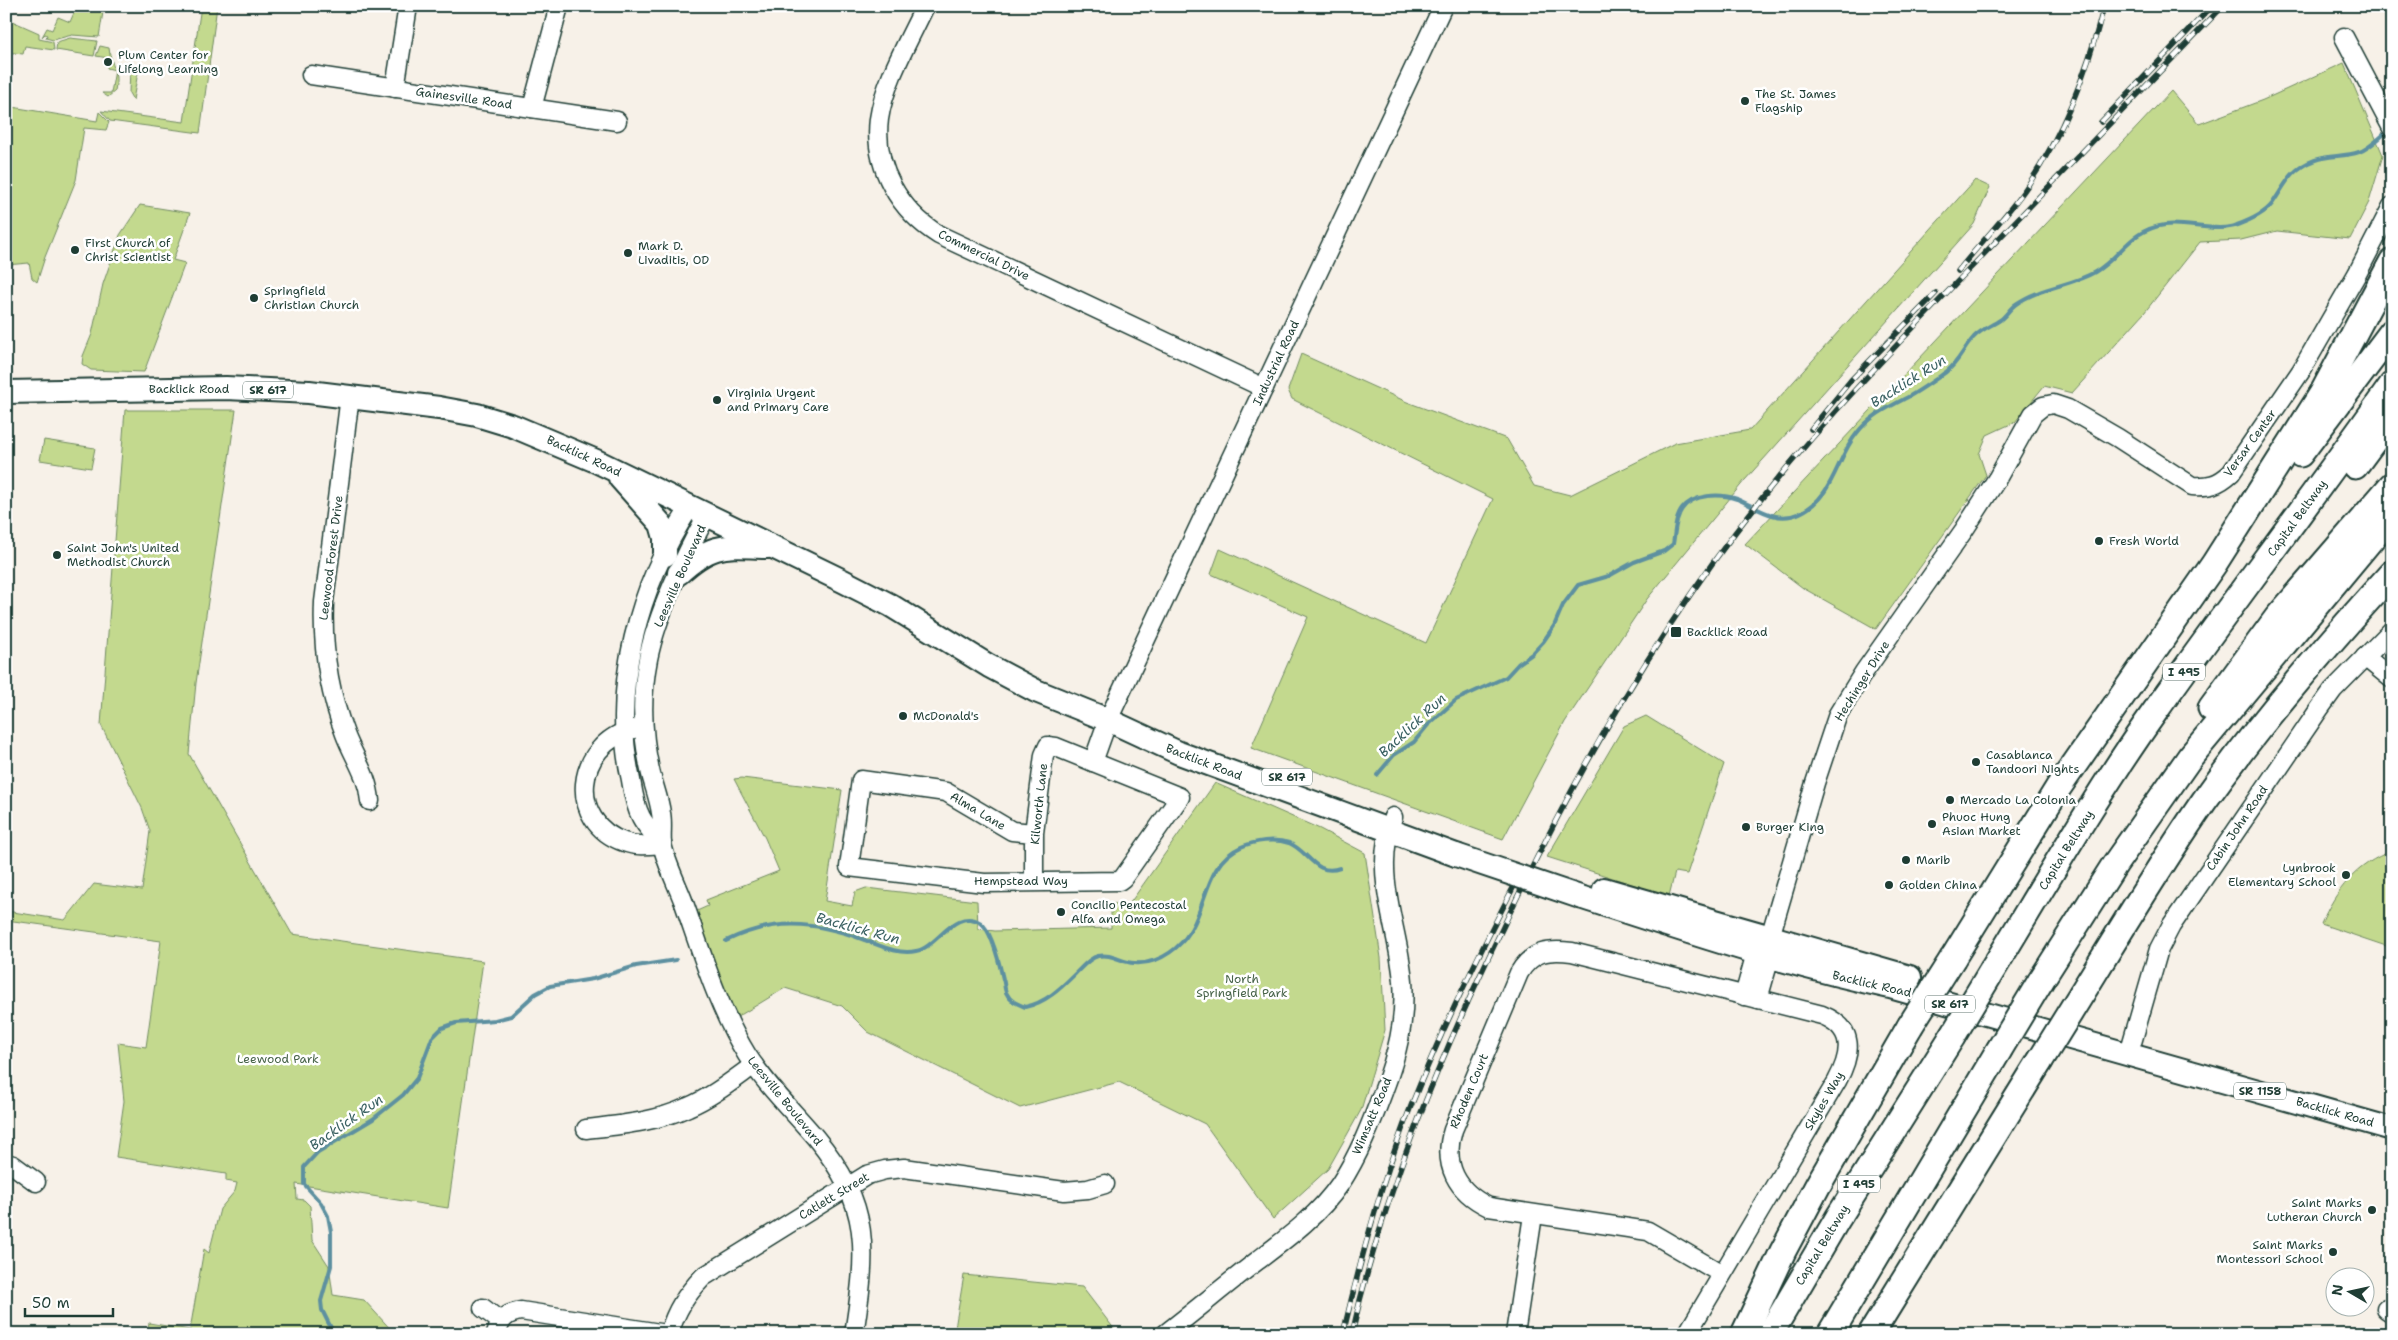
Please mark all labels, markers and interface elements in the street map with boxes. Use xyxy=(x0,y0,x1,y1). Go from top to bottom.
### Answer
place label: Plum Center for Lifelong Learning xyxy=(118,47,218,77)
marker: Plum Center for Lifelong Learning xyxy=(102,56,114,68)
street label: Gainesville Road xyxy=(415,83,514,113)
place label: The St. James Flagship xyxy=(1755,86,1836,116)
marker: The St. James Flagship xyxy=(1739,95,1751,107)
street label: Commercial Drive xyxy=(936,226,1033,284)
place label: First Church of Christ Scientist xyxy=(85,235,171,265)
place label: Mark D. Livaditis, OD xyxy=(638,238,709,268)
marker: First Church of Christ Scientist xyxy=(69,244,81,256)
marker: Mark D. Livaditis, OD xyxy=(622,247,634,259)
place label: Springfield Christian Church xyxy=(264,283,359,313)
marker: Springfield Christian Church xyxy=(248,292,260,304)
street label: Industrial Road xyxy=(1249,317,1303,408)
water label: Backlick Run xyxy=(1867,351,1949,411)
street label: Backlick Road xyxy=(149,381,230,397)
road number: SR 617 xyxy=(243,382,293,398)
place label: Virginia Urgent and Primary Care xyxy=(727,385,829,415)
marker: Virginia Urgent and Primary Care xyxy=(711,394,723,406)
street label: Versar Center xyxy=(2220,406,2280,480)
street label: Backlick Road xyxy=(544,432,624,480)
street label: Capital Beltway xyxy=(2264,476,2330,560)
street label: Leewood Forest Drive xyxy=(315,494,347,621)
street label: Leesville Boulevard xyxy=(650,522,710,630)
place label: Fresh World xyxy=(2109,533,2179,549)
marker: Fresh World xyxy=(2093,535,2105,547)
place label: Saint John's United Methodist Church xyxy=(67,540,179,570)
marker: Saint John's United Methodist Church xyxy=(51,549,63,561)
place label: Backlick Road xyxy=(1687,624,1768,640)
marker: Backlick Road xyxy=(1669,625,1683,639)
street label: Hechinger Drive xyxy=(1831,638,1893,724)
road number: I 495 xyxy=(2163,664,2205,680)
water label: Backlick Run xyxy=(1374,689,1450,761)
place label: McDonald's xyxy=(913,708,979,724)
marker: McDonald's xyxy=(897,710,909,722)
street label: Backlick Road xyxy=(1164,740,1245,784)
place label: Casablanca Tandoori Nights xyxy=(1986,747,2080,777)
marker: Casablanca Tandoori Nights xyxy=(1970,756,1982,768)
street label: Kilworth Lane xyxy=(1027,762,1051,845)
road number: SR 617 xyxy=(1262,769,1312,786)
street label: Cabin John Road xyxy=(2203,782,2272,874)
street label: Alma Lane xyxy=(947,788,1009,834)
place label: Mercado La Colonia xyxy=(1960,792,2076,808)
marker: Mercado La Colonia xyxy=(1944,794,1956,806)
street label: Capital Beltway xyxy=(2035,807,2097,893)
place label: Phuoc Hung Asian Market xyxy=(1942,809,2021,839)
marker: Phuoc Hung Asian Market xyxy=(1926,818,1938,830)
place label: Burger King xyxy=(1756,819,1824,835)
marker: Burger King xyxy=(1740,821,1752,833)
place label: Marib xyxy=(1916,852,1950,868)
marker: Marib xyxy=(1900,854,1912,866)
place label: Lynbrook Elementary School xyxy=(2228,860,2336,890)
marker: Lynbrook Elementary School xyxy=(2340,869,2352,881)
street label: Hempstead Way xyxy=(974,873,1068,889)
place label: Golden China xyxy=(1899,877,1977,893)
marker: Golden China xyxy=(1883,879,1895,891)
place label: Concilio Pentecostal Alfa and Omega xyxy=(1071,897,1187,927)
marker: Concilio Pentecostal Alfa and Omega xyxy=(1055,906,1067,918)
water label: Backlick Run xyxy=(814,908,902,948)
street label: Backlick Road xyxy=(1831,967,1913,1001)
park label: North Springfield Park xyxy=(1196,971,1288,1001)
road number: SR 617 xyxy=(1925,996,1975,1012)
park label: Leewood Park xyxy=(237,1051,319,1067)
street label: Rhoden Court xyxy=(1446,1051,1492,1131)
street label: Leesville Boulevard xyxy=(744,1053,826,1149)
street label: Skyles Way xyxy=(1801,1069,1847,1133)
street label: Wimsatt Road xyxy=(1349,1075,1396,1157)
road number: SR 1158 xyxy=(2234,1082,2286,1100)
water label: Backlick Run xyxy=(306,1090,386,1154)
street label: Backlick Road xyxy=(2294,1093,2376,1131)
street label: Catlett Street xyxy=(796,1169,872,1223)
road number: I 495 xyxy=(1838,1176,1880,1192)
place label: Saint Marks Lutheran Church xyxy=(2267,1195,2362,1225)
street label: Capital Beltway xyxy=(1792,1202,1852,1288)
marker: Saint Marks Lutheran Church xyxy=(2366,1204,2378,1216)
place label: Saint Marks Montessori School xyxy=(2216,1237,2323,1267)
marker: Saint Marks Montessori School xyxy=(2327,1246,2339,1258)
north arrow xyxy=(2326,1268,2376,1318)
text: N xyxy=(2327,1283,2347,1297)
scale bar xyxy=(25,1285,112,1317)
text: 50 m xyxy=(32,1293,70,1313)

